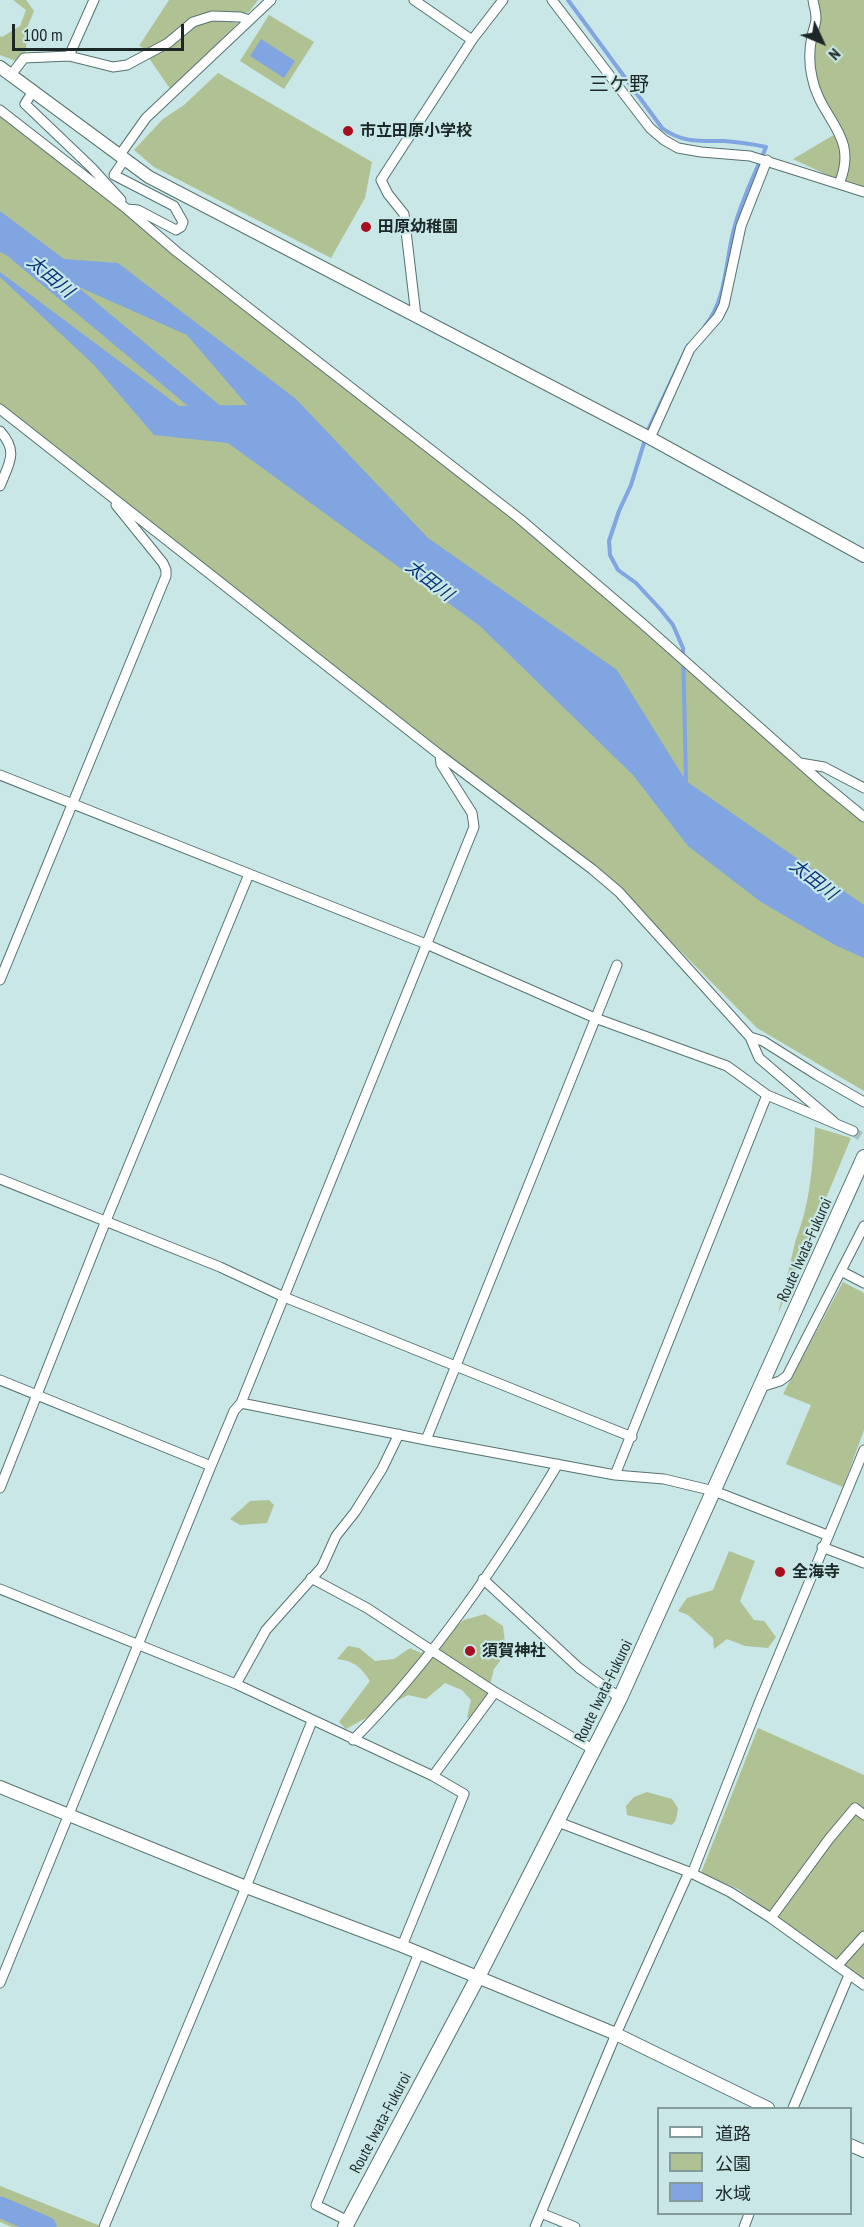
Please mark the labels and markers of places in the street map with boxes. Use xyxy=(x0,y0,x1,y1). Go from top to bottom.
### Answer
place label: 市立田原小学校 xyxy=(360,121,472,141)
marker: 市立田原小学校 xyxy=(341,124,355,138)
place label: 田原幼稚園 xyxy=(378,217,458,237)
marker: 田原幼稚園 xyxy=(359,220,373,234)
place label: 全海寺 xyxy=(792,1562,840,1582)
marker: 全海寺 xyxy=(773,1565,787,1579)
place label: 須賀神社 xyxy=(482,1641,546,1661)
marker: 須賀神社 xyxy=(463,1644,477,1658)

